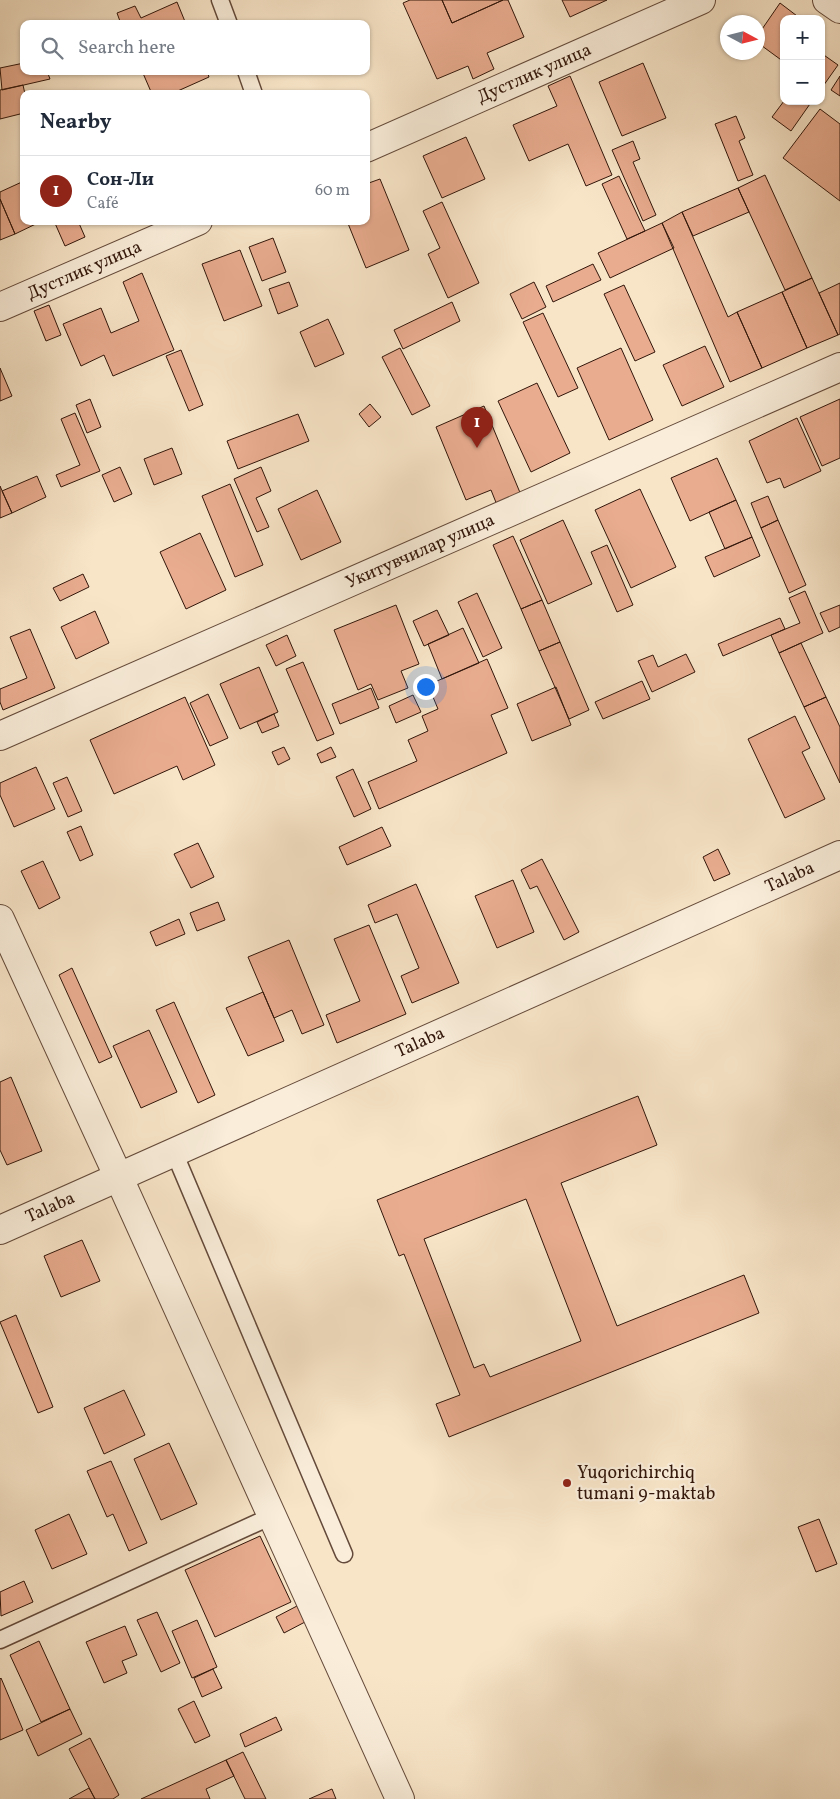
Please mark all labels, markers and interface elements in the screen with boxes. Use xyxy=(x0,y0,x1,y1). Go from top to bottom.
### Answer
north arrow xyxy=(720,15,765,60)
map controls xyxy=(780,15,825,105)
button: + xyxy=(780,15,825,60)
search box xyxy=(20,20,370,75)
icon: search xyxy=(38,34,66,62)
text: Search here xyxy=(78,35,175,61)
street label: Дустлик улица xyxy=(473,37,596,110)
button: − xyxy=(780,60,825,105)
text: Nearby xyxy=(40,108,111,137)
text: Сон-Ли xyxy=(87,167,154,193)
text: 1 xyxy=(53,180,59,202)
text: 60 m xyxy=(315,180,350,202)
text: Café xyxy=(87,193,118,215)
street label: Дустлик улица xyxy=(23,234,146,306)
pin: 1 xyxy=(461,407,493,448)
street label: Укитувчилар улица xyxy=(342,508,499,595)
your location xyxy=(413,674,439,700)
street label: Talaba xyxy=(761,855,819,899)
street label: Talaba xyxy=(391,1021,449,1064)
street label: Talaba xyxy=(22,1186,79,1230)
place label: Yuqorichirchiq tumani 9-maktab xyxy=(577,1461,716,1507)
marker: Yuqorichirchiq tumani 9-maktab xyxy=(561,1477,573,1489)

